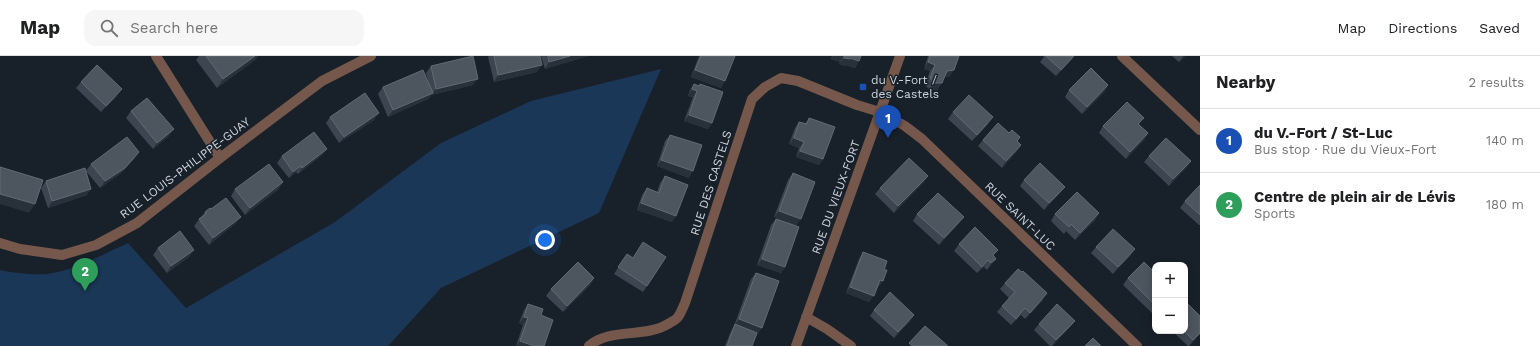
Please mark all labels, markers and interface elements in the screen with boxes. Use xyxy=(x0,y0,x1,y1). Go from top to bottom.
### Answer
search box xyxy=(84,10,364,46)
text: Map xyxy=(20,16,60,39)
icon: search xyxy=(98,17,120,39)
text: Search here xyxy=(130,19,218,37)
text: Map xyxy=(1338,20,1366,36)
text: Directions xyxy=(1388,20,1457,36)
text: Saved xyxy=(1479,20,1520,36)
text: Nearby xyxy=(1216,72,1275,92)
place label: du V.-Fort / des Castels xyxy=(871,73,939,101)
text: 2 results xyxy=(1469,75,1524,90)
marker: du V.-Fort / des Castels xyxy=(858,82,868,92)
pin: 1 xyxy=(875,105,901,138)
street label: RUE LOUIS-PHILIPPE-GUAY xyxy=(117,114,253,221)
text: du V.-Fort / St-Luc xyxy=(1254,124,1393,142)
street label: RUE DES CASTELS xyxy=(687,129,735,237)
text: 1 xyxy=(1226,133,1232,148)
text: 140 m xyxy=(1486,133,1524,148)
street label: RUE DU VIEUX-FORT xyxy=(809,138,863,256)
text: Bus stop · Rue du Vieux-Fort xyxy=(1254,142,1436,157)
street label: RUE SAINT-LUC xyxy=(982,179,1058,253)
text: Centre de plein air de Lévis xyxy=(1254,188,1455,206)
text: 2 xyxy=(1225,197,1233,212)
text: 180 m xyxy=(1486,197,1524,212)
text: Sports xyxy=(1254,206,1295,221)
your location xyxy=(535,230,555,250)
pin: 2 xyxy=(72,258,98,291)
map controls xyxy=(1152,262,1188,334)
button: + xyxy=(1152,262,1188,298)
button: − xyxy=(1152,298,1188,334)

